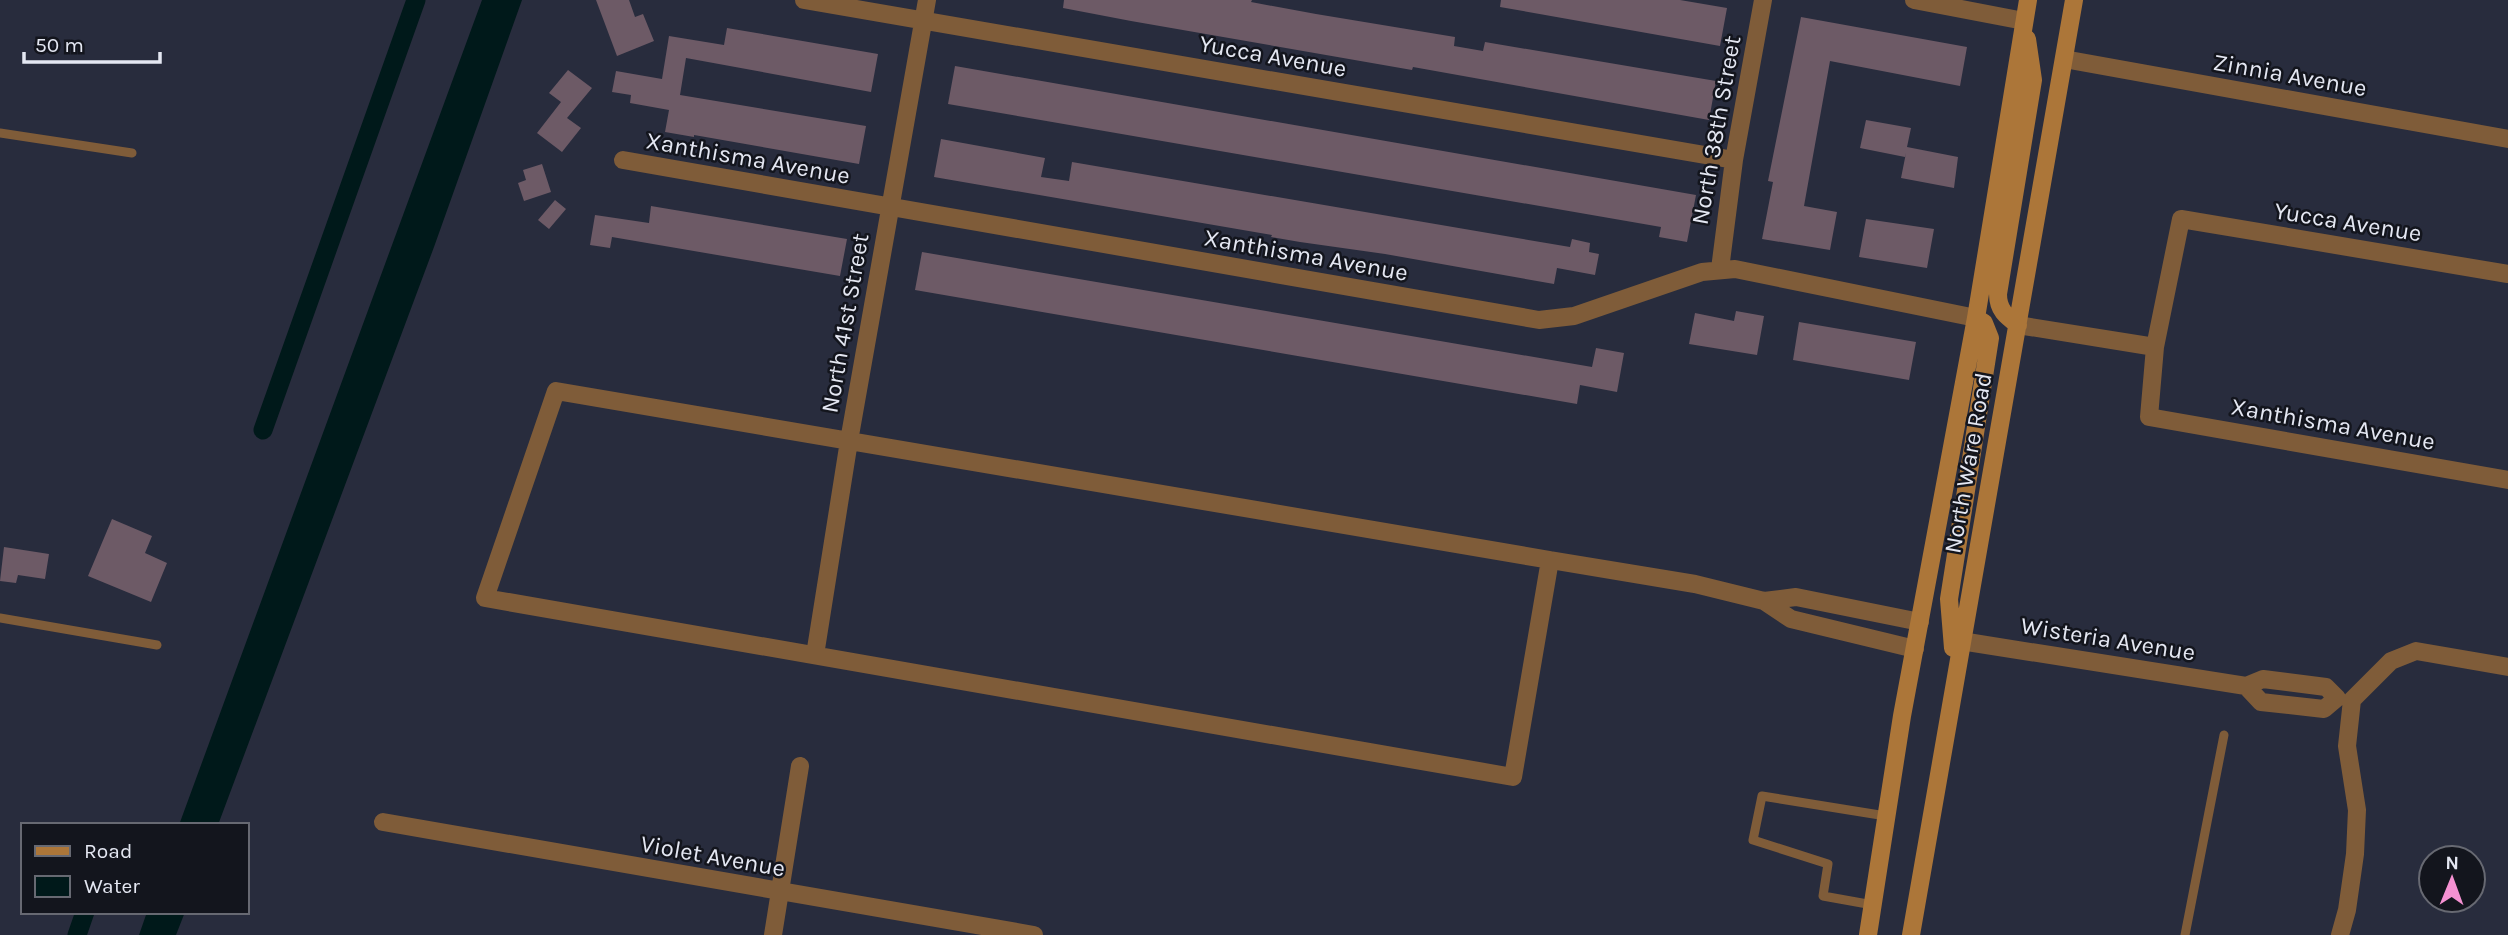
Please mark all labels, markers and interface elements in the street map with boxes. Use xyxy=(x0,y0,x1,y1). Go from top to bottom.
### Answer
scale bar xyxy=(24,21,161,65)
street label: Yucca Avenue xyxy=(1197,29,1349,83)
text: 50 m xyxy=(35,33,84,57)
street label: North 38th Street xyxy=(1686,33,1746,227)
street label: Zinnia Avenue xyxy=(2211,48,2369,102)
street label: Xanthisma Avenue xyxy=(644,126,852,190)
street label: Yucca Avenue xyxy=(2272,197,2424,247)
street label: Xanthisma Avenue xyxy=(1202,223,1410,287)
street label: North 41st Street xyxy=(815,231,875,415)
street label: North Ware Road xyxy=(1938,370,1998,556)
street label: Xanthisma Avenue xyxy=(2229,392,2437,456)
street label: Wisteria Avenue xyxy=(2019,611,2197,667)
legend xyxy=(21,823,248,914)
street label: Violet Avenue xyxy=(638,829,788,883)
text: Road xyxy=(84,839,132,863)
north arrow xyxy=(2417,844,2487,914)
text: N xyxy=(2445,852,2459,874)
text: Water xyxy=(84,874,140,898)

